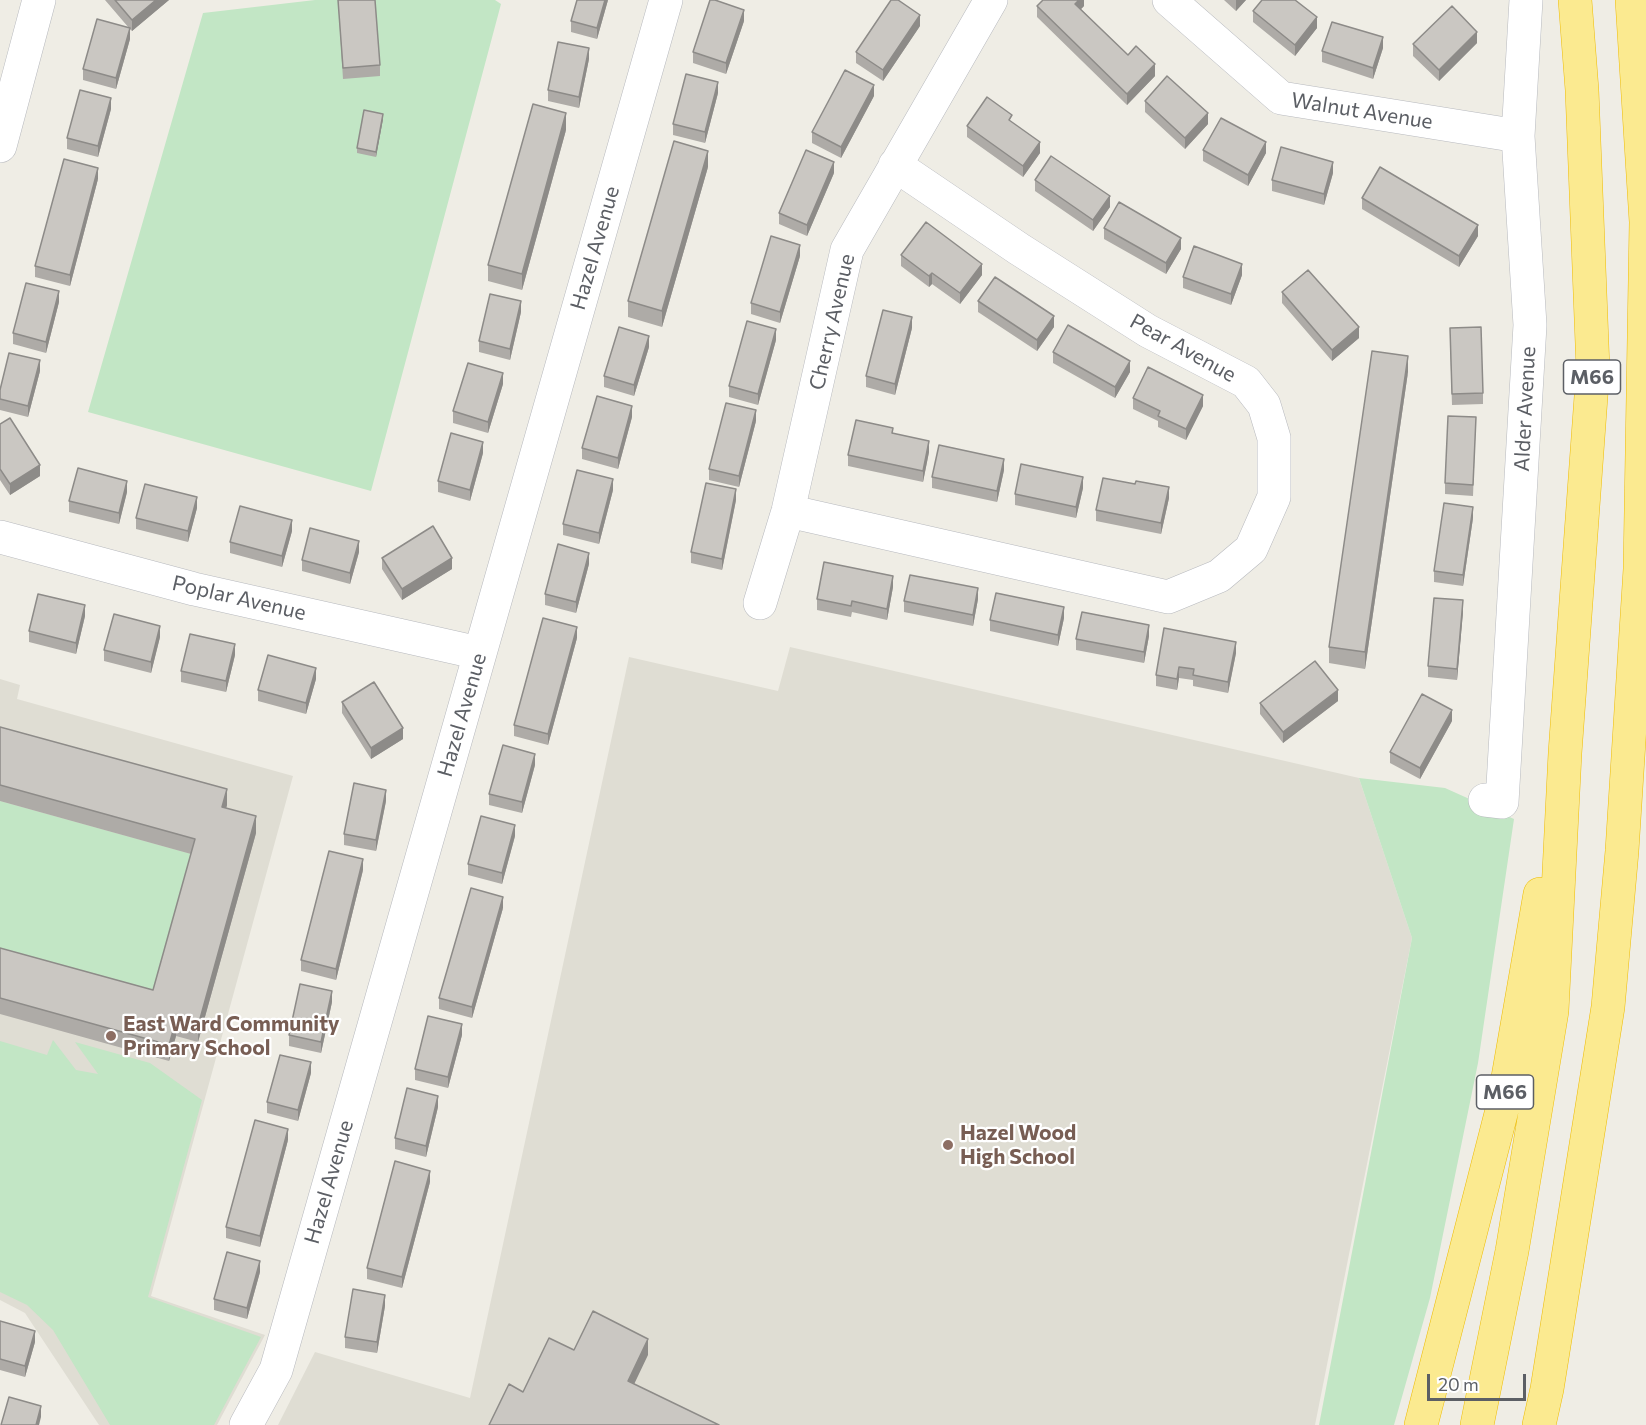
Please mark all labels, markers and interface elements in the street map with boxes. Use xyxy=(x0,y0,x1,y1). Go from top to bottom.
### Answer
street label: Walnut Avenue xyxy=(1289,87,1435,135)
street label: Hazel Avenue xyxy=(565,183,625,313)
street label: Cherry Avenue xyxy=(804,251,860,393)
street label: Pear Avenue xyxy=(1126,309,1240,387)
street label: Alder Avenue xyxy=(1509,346,1541,472)
road number: M66 xyxy=(1564,360,1620,394)
street label: Poplar Avenue xyxy=(170,570,308,626)
street label: Hazel Avenue xyxy=(432,650,492,780)
place label: East Ward Community Primary School xyxy=(123,1011,340,1061)
marker: East Ward Community Primary School xyxy=(104,1029,118,1043)
road number: M66 xyxy=(1476,1075,1534,1109)
street label: Hazel Avenue xyxy=(299,1117,359,1247)
place label: Hazel Wood High School xyxy=(960,1120,1076,1170)
marker: Hazel Wood High School xyxy=(941,1138,955,1152)
scale bar xyxy=(1430,1362,1529,1400)
text: 20 m xyxy=(1438,1373,1479,1395)

